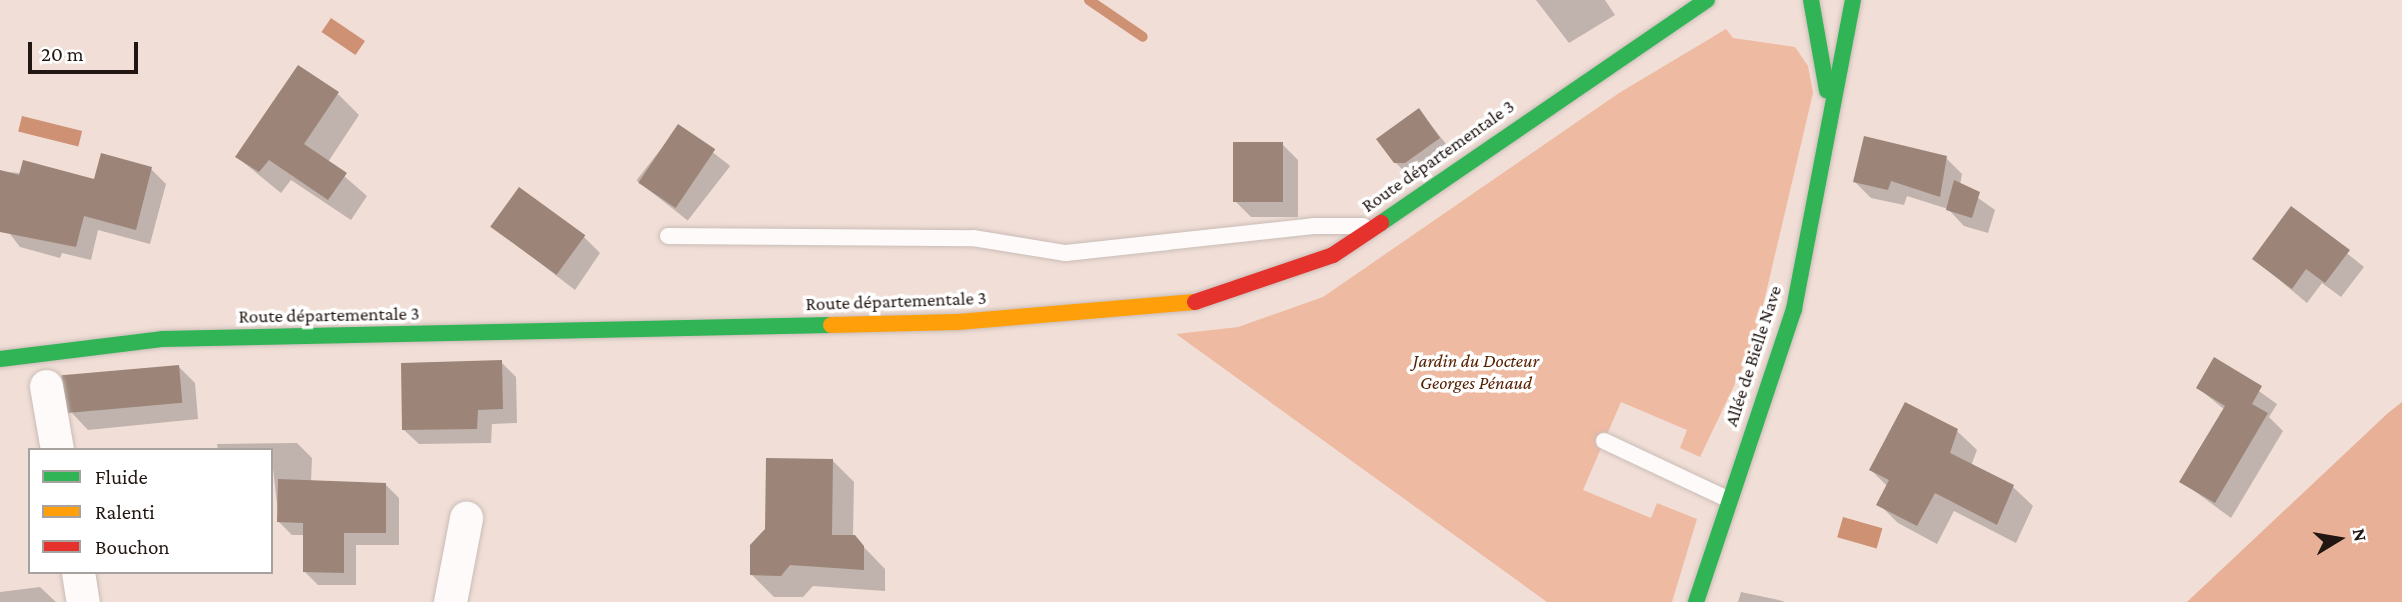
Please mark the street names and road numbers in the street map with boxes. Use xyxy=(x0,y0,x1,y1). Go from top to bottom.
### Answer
street label: Route départementale 3 xyxy=(1357,95,1519,217)
street label: Allée de Bielle Nave xyxy=(1720,283,1786,429)
street label: Route départementale 3 xyxy=(805,286,987,316)
street label: Route départementale 3 xyxy=(238,302,420,328)

